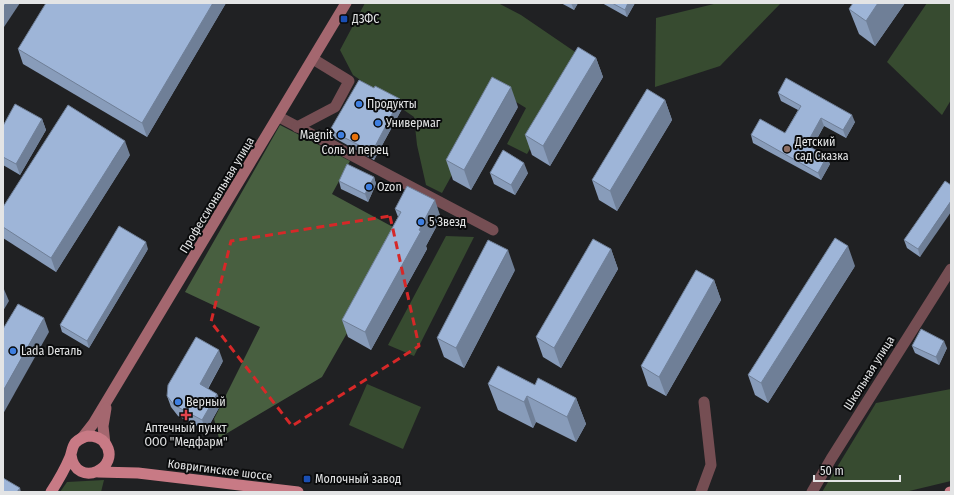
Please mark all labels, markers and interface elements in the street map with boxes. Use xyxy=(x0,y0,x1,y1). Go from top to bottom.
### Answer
place label: ДЗФС xyxy=(351,12,379,26)
marker: ДЗФС xyxy=(339,14,349,24)
place label: Продукты xyxy=(367,97,417,111)
marker: Продукты xyxy=(354,99,364,109)
place label: Универмаг xyxy=(385,116,441,130)
marker: Универмаг xyxy=(373,118,383,128)
place label: Magnit xyxy=(300,128,333,142)
marker: Magnit xyxy=(336,130,346,140)
marker: Соль и перец xyxy=(350,132,360,142)
street label: Профессиональная улица xyxy=(177,134,257,255)
place label: Детский сад Сказка xyxy=(794,135,849,163)
place label: Соль и перец xyxy=(322,143,389,157)
marker: Детский сад Сказка xyxy=(782,144,792,154)
place label: Ozon xyxy=(377,180,402,194)
marker: Ozon xyxy=(364,182,374,192)
place label: 5 Звезд xyxy=(429,215,466,229)
marker: 5 Звезд xyxy=(416,217,426,227)
street label: Школьная улица xyxy=(841,333,897,413)
place label: Lada Dеталь xyxy=(21,344,82,358)
marker: Lada Dеталь xyxy=(8,346,18,356)
place label: Верный xyxy=(186,395,226,409)
marker: Верный xyxy=(173,397,183,407)
marker: Аптечный пункт ООО "Медфарм" xyxy=(181,410,191,420)
place label: Аптечный пункт ООО "Медфарм" xyxy=(144,421,228,449)
street label: Ковригинское шоссе xyxy=(167,457,273,483)
scale bar xyxy=(814,457,900,483)
text: 50 m xyxy=(820,464,844,478)
place label: Молочный завод xyxy=(315,472,401,486)
marker: Молочный завод xyxy=(302,474,312,484)

